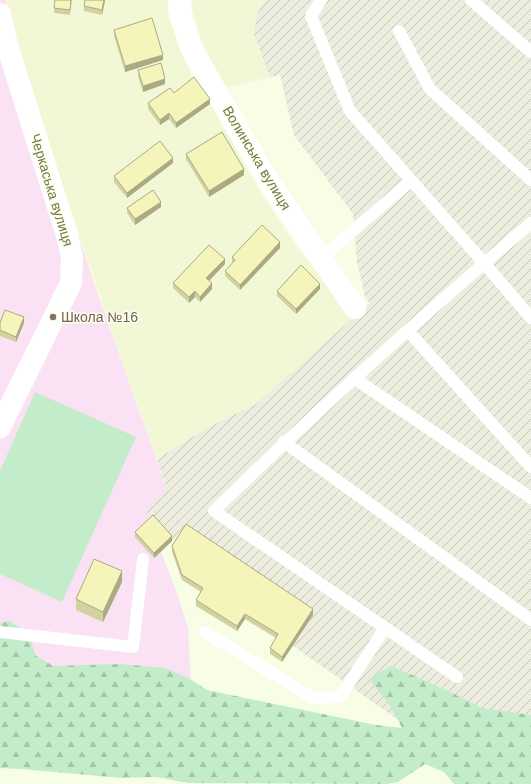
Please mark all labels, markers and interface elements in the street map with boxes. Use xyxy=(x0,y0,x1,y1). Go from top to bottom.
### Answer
street label: Волинська вулиця xyxy=(220,103,294,213)
street label: Черкаська вулиця xyxy=(27,132,77,248)
place label: Школа №16 xyxy=(61,309,138,325)
marker: Школа №16 xyxy=(48,312,58,322)

